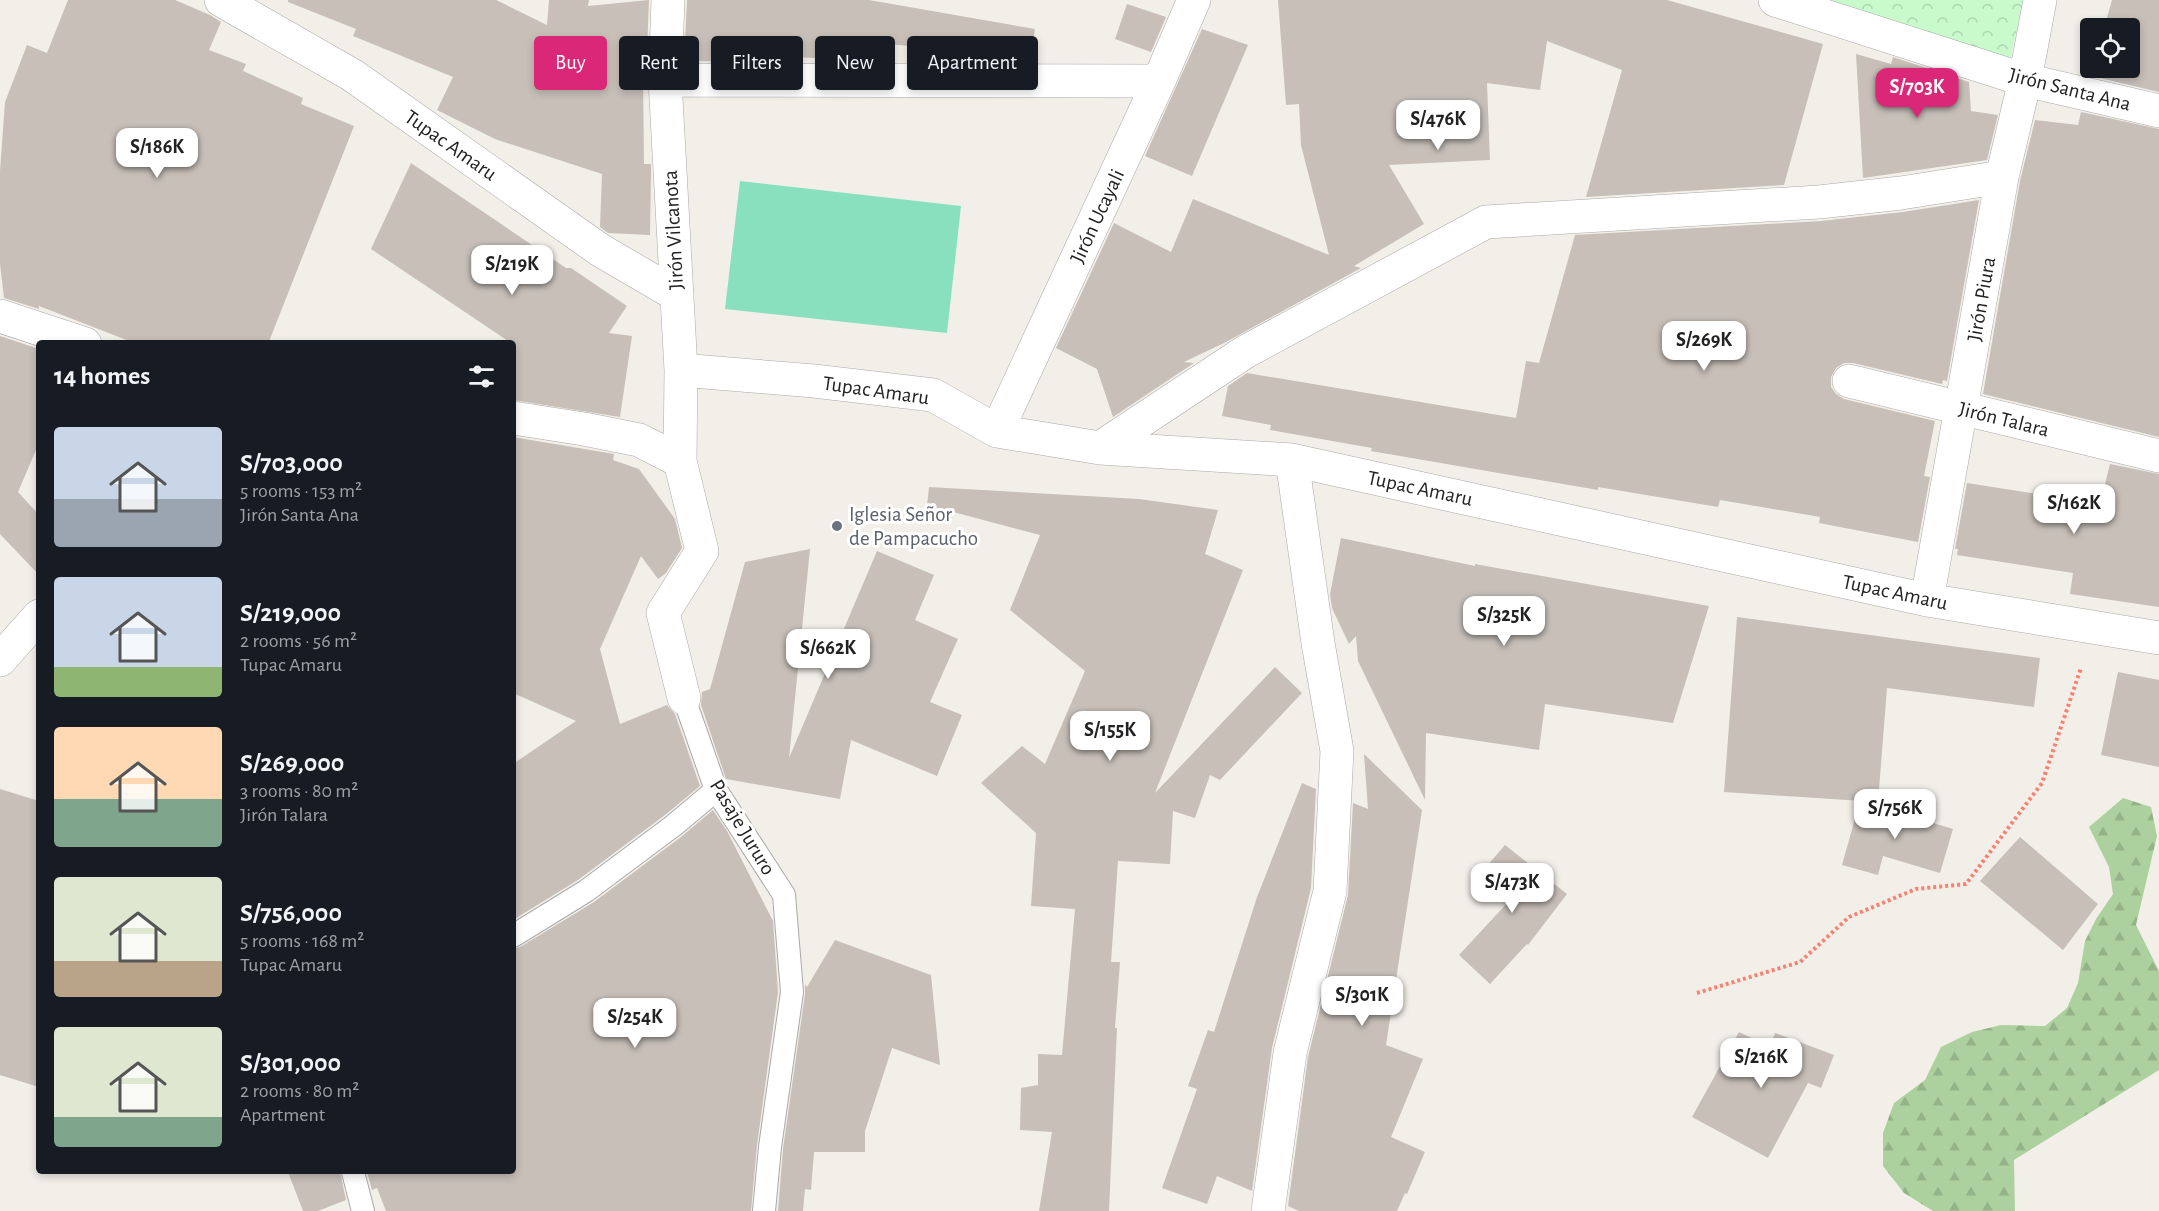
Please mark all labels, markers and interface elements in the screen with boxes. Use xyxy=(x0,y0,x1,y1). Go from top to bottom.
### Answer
map controls xyxy=(2080,18,2140,78)
button: locate xyxy=(2080,18,2140,78)
chip: Buy xyxy=(534,36,607,90)
chip: Rent xyxy=(619,36,699,90)
chip: Filters xyxy=(711,36,803,90)
chip: New xyxy=(815,36,895,90)
chip: Apartment xyxy=(907,36,1038,90)
street label: Jirón Santa Ana xyxy=(2007,64,2133,115)
pin: S/703K xyxy=(1868,68,1966,119)
text: S/703K xyxy=(1890,77,1945,97)
pin: S/476K xyxy=(1389,100,1487,151)
street label: Tupac Amaru xyxy=(401,106,501,185)
text: S/476K xyxy=(1410,109,1466,129)
pin: S/186K xyxy=(108,128,206,179)
text: S/186K xyxy=(130,137,184,157)
street label: Jirón Ucayali xyxy=(1067,166,1128,266)
street label: Jirón Vilcanota xyxy=(660,169,687,290)
pin: S/219K xyxy=(463,245,561,296)
text: S/219K xyxy=(485,254,539,274)
street label: Jirón Piura xyxy=(1964,255,1999,343)
pin: S/269K xyxy=(1655,321,1753,372)
text: S/269K xyxy=(1676,330,1732,350)
icon: filters xyxy=(465,360,498,393)
text: 14 homes xyxy=(54,363,150,389)
street label: Tupac Amaru xyxy=(821,373,931,408)
street label: Jirón Talara xyxy=(1957,398,2051,441)
text: S/703,000 xyxy=(240,450,343,476)
icon: home xyxy=(102,451,174,523)
street label: Tupac Amaru xyxy=(1365,467,1475,510)
text: 5 rooms · 153 m² xyxy=(240,481,362,501)
pin: S/162K xyxy=(2025,484,2123,535)
text: S/162K xyxy=(2047,493,2101,513)
place label: Iglesia Señor de Pampacucho xyxy=(849,504,978,549)
text: Jirón Santa Ana xyxy=(240,505,359,525)
marker: Iglesia Señor de Pampacucho xyxy=(830,519,844,533)
street label: Tupac Amaru xyxy=(1840,571,1950,614)
pin: S/325K xyxy=(1455,596,1553,647)
text: S/219,000 xyxy=(240,600,341,626)
icon: home xyxy=(102,601,174,673)
text: S/325K xyxy=(1477,605,1531,625)
pin: S/662K xyxy=(779,629,877,680)
text: 2 rooms · 56 m² xyxy=(240,631,357,651)
text: S/662K xyxy=(800,638,856,658)
text: Tupac Amaru xyxy=(240,655,342,675)
pin: S/155K xyxy=(1061,711,1159,762)
text: S/155K xyxy=(1084,720,1136,740)
text: S/269,000 xyxy=(240,750,344,776)
icon: home xyxy=(102,751,174,823)
street label: Pasaje Jururo xyxy=(706,776,779,879)
text: 3 rooms · 80 m² xyxy=(240,781,358,801)
pin: S/756K xyxy=(1846,789,1944,840)
text: S/756K xyxy=(1868,798,1922,818)
text: Jirón Talara xyxy=(240,805,328,825)
pin: S/473K xyxy=(1463,863,1561,914)
text: S/473K xyxy=(1485,872,1539,892)
text: S/756,000 xyxy=(240,900,342,926)
icon: home xyxy=(102,901,174,973)
text: 5 rooms · 168 m² xyxy=(240,931,364,951)
text: Tupac Amaru xyxy=(240,955,342,975)
pin: S/301K xyxy=(1313,976,1411,1027)
text: S/301K xyxy=(1335,985,1389,1005)
pin: S/254K xyxy=(586,998,684,1049)
text: S/254K xyxy=(607,1007,663,1027)
pin: S/216K xyxy=(1712,1038,1810,1089)
text: S/216K xyxy=(1734,1047,1788,1067)
text: S/301,000 xyxy=(240,1050,341,1076)
icon: home xyxy=(102,1051,174,1123)
text: 2 rooms · 80 m² xyxy=(240,1081,359,1101)
text: Apartment xyxy=(240,1105,325,1125)

